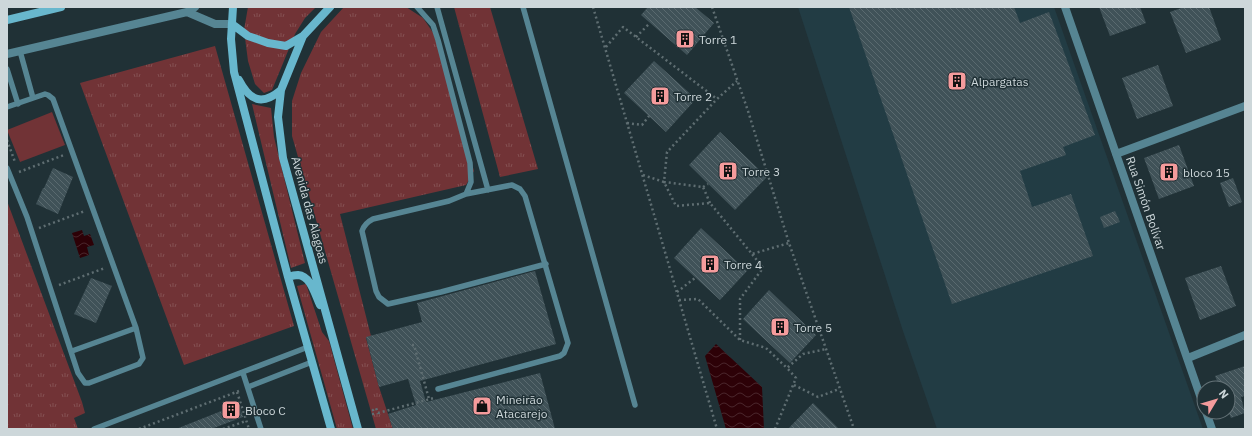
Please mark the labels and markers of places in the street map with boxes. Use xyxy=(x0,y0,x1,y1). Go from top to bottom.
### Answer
building icon: Torre 1 xyxy=(674,28,696,50)
place label: Torre 1 xyxy=(699,32,737,47)
building icon: Alpargatas xyxy=(946,70,968,92)
place label: Alpargatas xyxy=(971,74,1029,89)
building icon: Torre 2 xyxy=(649,85,671,107)
place label: Torre 2 xyxy=(674,89,712,104)
building icon: Torre 3 xyxy=(717,160,739,182)
building icon: bloco 15 xyxy=(1158,161,1180,183)
place label: Torre 3 xyxy=(742,164,780,179)
place label: bloco 15 xyxy=(1183,165,1230,180)
building icon: Torre 4 xyxy=(699,253,721,275)
place label: Torre 4 xyxy=(724,257,762,272)
building icon: Torre 5 xyxy=(769,316,791,338)
place label: Torre 5 xyxy=(794,320,832,335)
place label: Mineirão Atacarejo xyxy=(496,392,548,421)
shop icon: Mineirão Atacarejo xyxy=(471,395,493,417)
building icon: Bloco C xyxy=(220,399,242,421)
place label: Bloco C xyxy=(245,403,286,418)

